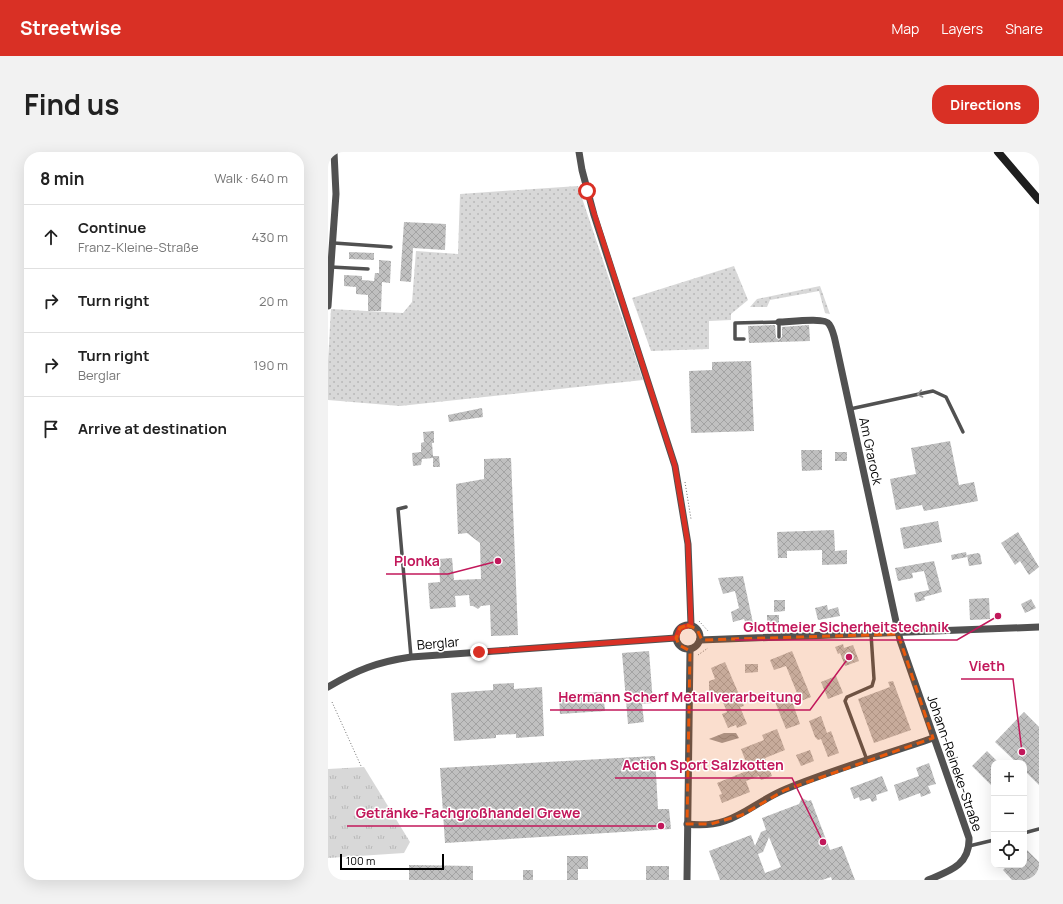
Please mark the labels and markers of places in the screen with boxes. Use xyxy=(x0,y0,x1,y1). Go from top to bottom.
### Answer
callout: Plonka xyxy=(386,548,448,574)
callout: Glottmeier Sicherheitstechnik xyxy=(735,614,957,640)
callout: Vieth xyxy=(961,653,1013,679)
callout: Hermann Scherf Metallverarbeitung xyxy=(550,684,810,710)
callout: Action Sport Salzkotten xyxy=(615,752,792,778)
callout: Getränke-Fachgroßhandel Grewe xyxy=(347,800,588,826)

